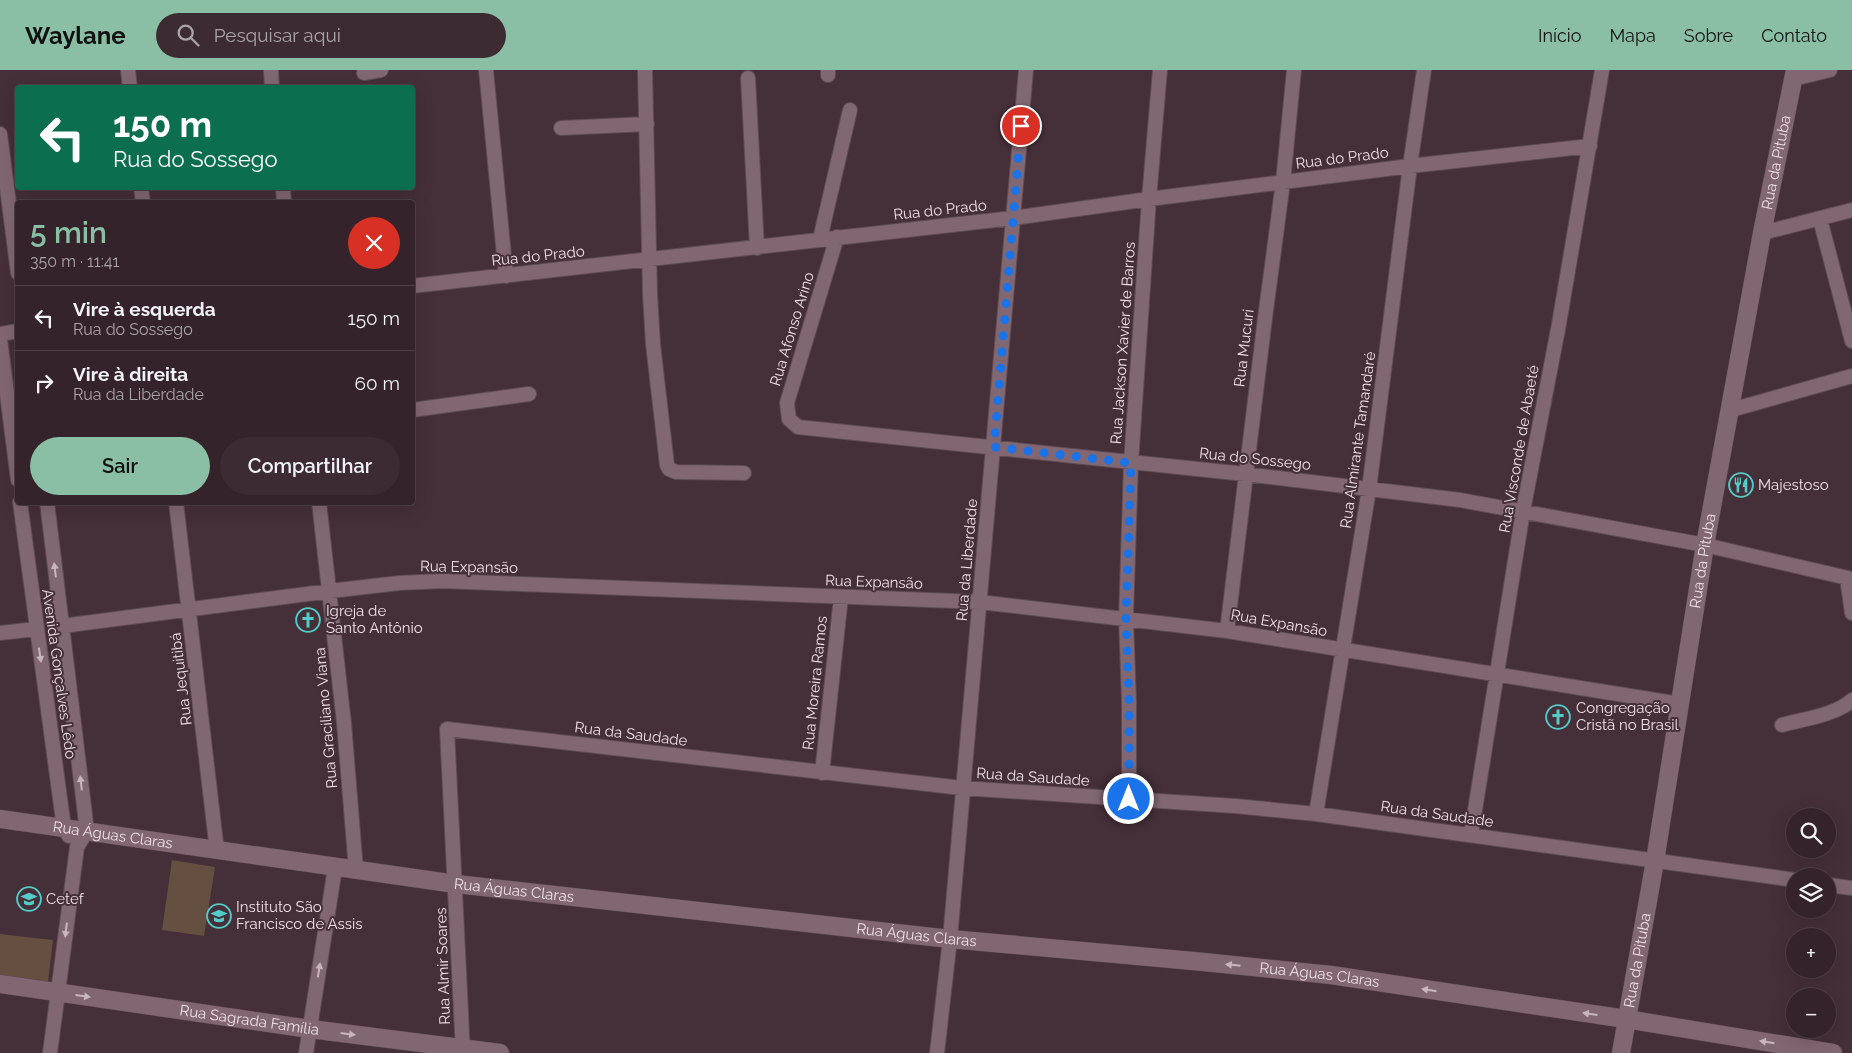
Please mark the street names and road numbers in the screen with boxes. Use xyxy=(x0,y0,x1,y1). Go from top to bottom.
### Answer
street label: Rua da Pituba xyxy=(1758,114,1795,211)
street label: Rua do Prado xyxy=(1294,143,1390,173)
street label: Rua do Prado xyxy=(892,196,988,224)
street label: Rua Jackson Xavier de Barros xyxy=(1107,241,1139,445)
street label: Rua do Prado xyxy=(490,242,586,270)
street label: Rua Afonso Arino xyxy=(766,270,818,388)
street label: Rua Mucuri xyxy=(1230,308,1258,388)
street label: Rua Almirante Tamandaré xyxy=(1337,350,1379,530)
street label: Rua Visconde de Abaeté xyxy=(1495,364,1543,534)
street label: Rua do Sossego xyxy=(1198,444,1312,474)
street label: Rua da Liberdade xyxy=(953,498,981,622)
street label: Rua da Pituba xyxy=(1686,512,1720,610)
street label: Rua Expansão xyxy=(420,557,518,577)
street label: Rua Expansão xyxy=(825,571,923,593)
street label: Avenida Gonçalves Lêdo xyxy=(38,588,80,760)
street label: Rua Expansão xyxy=(1229,606,1329,640)
street label: Rua Moreira Ramos xyxy=(799,615,831,751)
street label: Rua Jequitibá xyxy=(166,632,196,726)
street label: Rua Graciliano Viana xyxy=(311,647,341,789)
street label: Rua da Saudade xyxy=(573,718,689,750)
street label: Rua da Saudade xyxy=(976,764,1091,790)
street label: Rua da Saudade xyxy=(1379,797,1495,831)
street label: Rua Águas Claras xyxy=(52,818,174,853)
street label: Rua Águas Claras xyxy=(453,875,575,906)
street label: Rua Almir Soares xyxy=(432,907,454,1025)
street label: Rua da Pituba xyxy=(1620,912,1655,1009)
street label: Rua Águas Claras xyxy=(856,920,977,950)
street label: Rua Águas Claras xyxy=(1259,959,1381,991)
street label: Rua Sagrada Família xyxy=(178,1001,320,1039)

